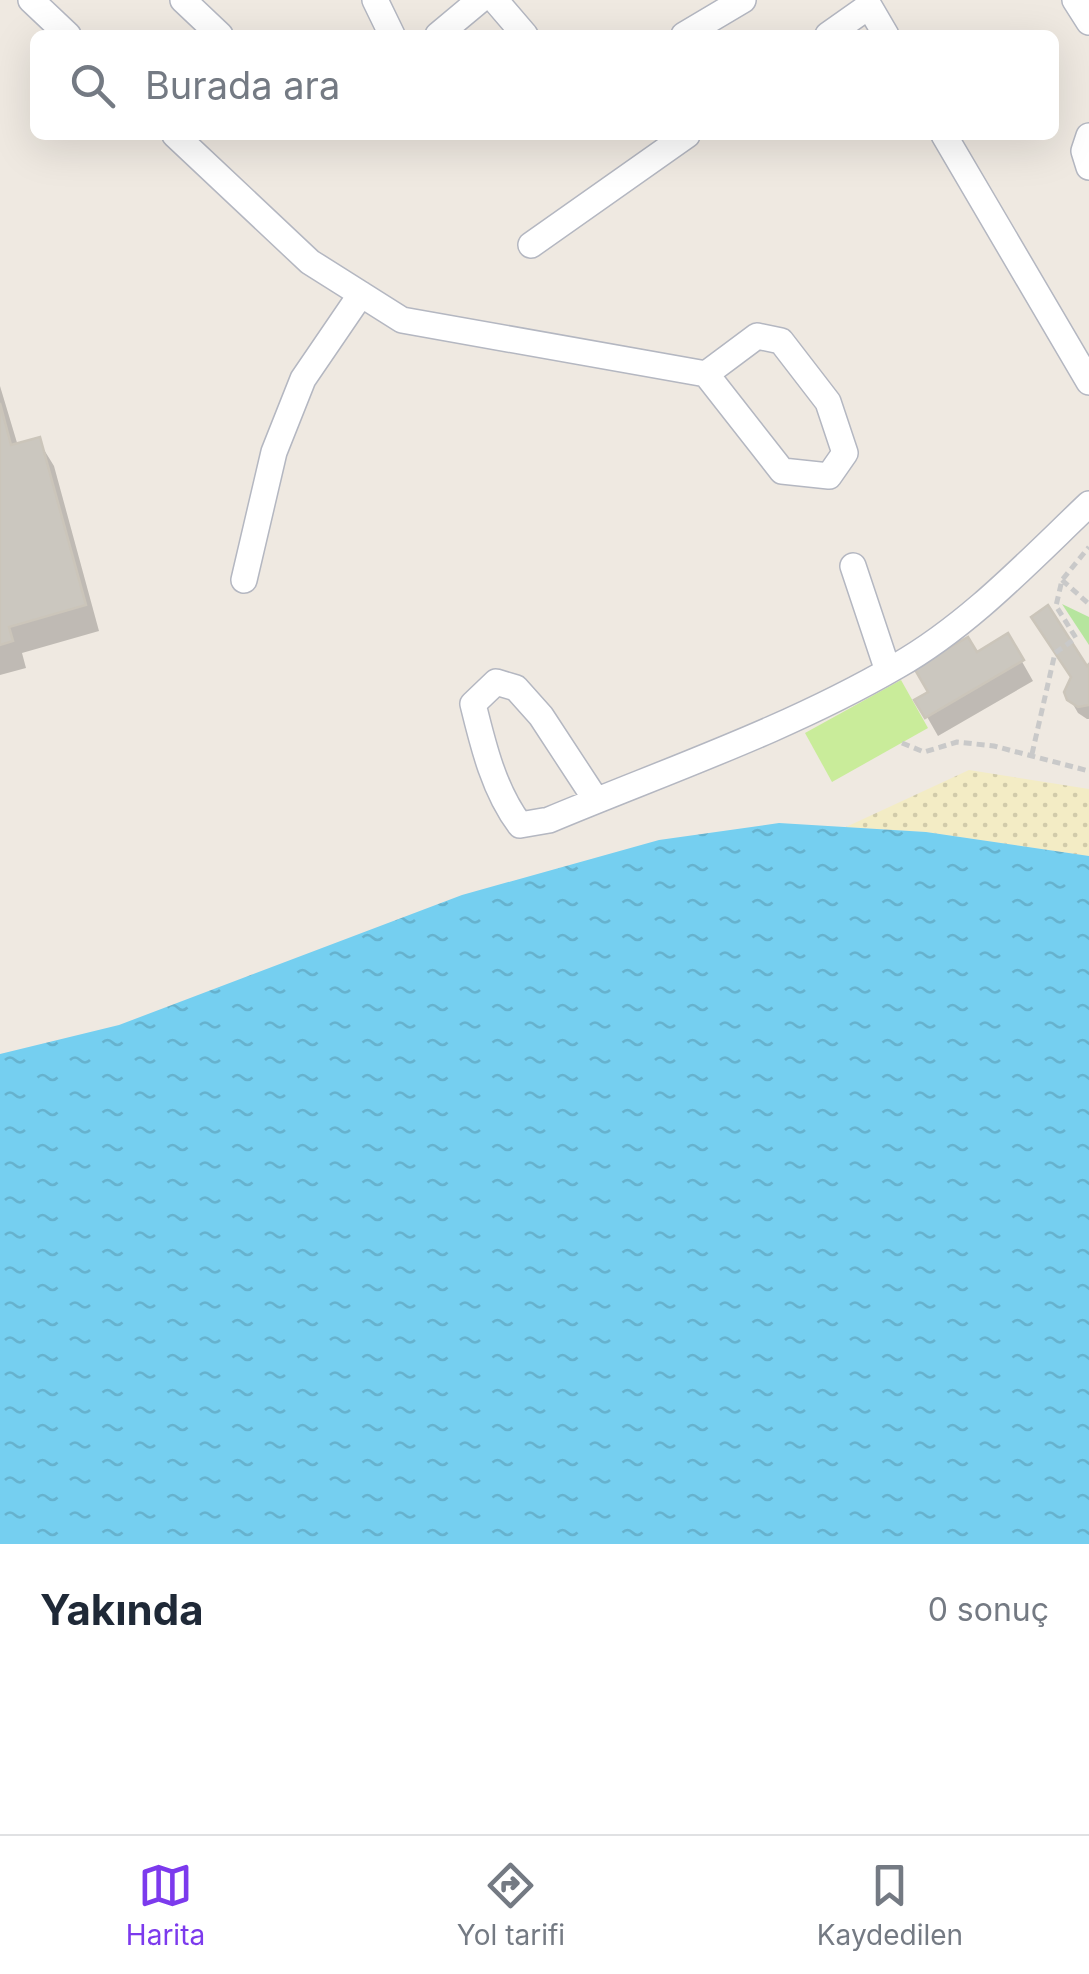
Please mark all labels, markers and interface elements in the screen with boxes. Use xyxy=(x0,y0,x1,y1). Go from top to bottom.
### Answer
search box xyxy=(30,30,1059,140)
icon: search xyxy=(65,58,120,113)
text: Burada ara xyxy=(145,62,340,108)
text: Yakında xyxy=(40,1584,204,1635)
text: 0 sonuç xyxy=(928,1590,1049,1629)
tab: Harita xyxy=(126,1858,205,1952)
tab: Yol tarifi xyxy=(457,1858,565,1952)
tab: Kaydedilen xyxy=(817,1858,963,1952)

